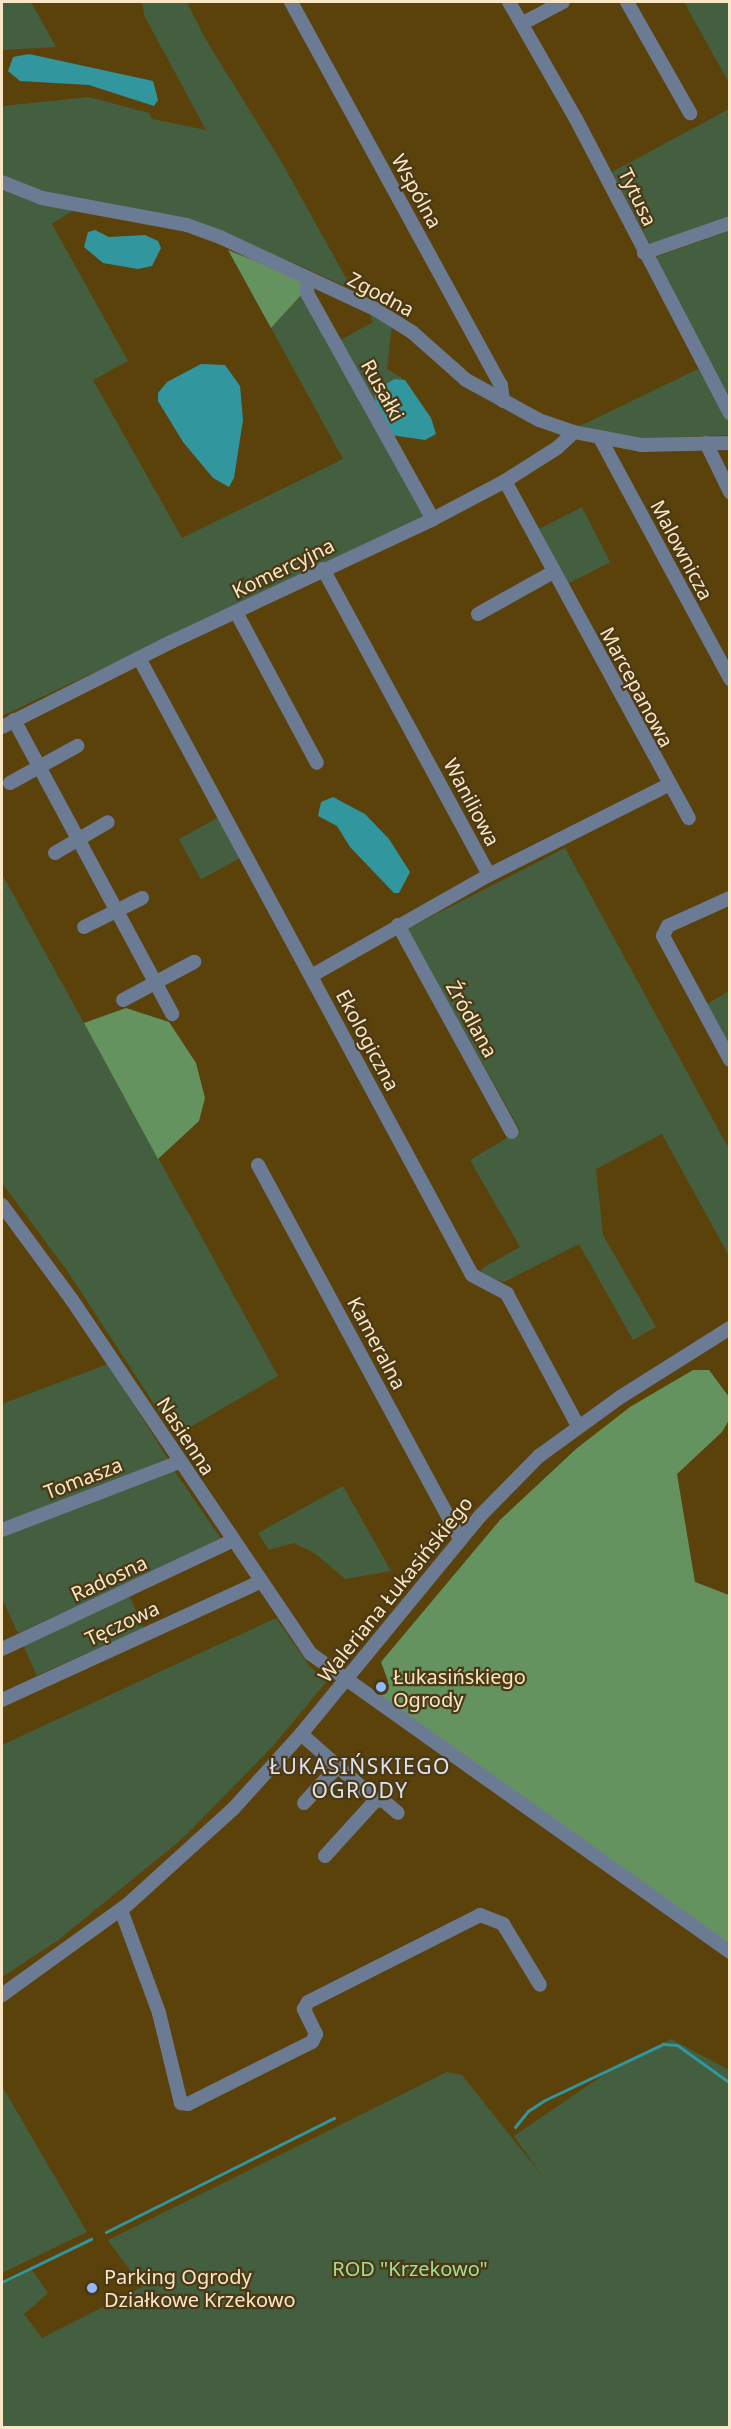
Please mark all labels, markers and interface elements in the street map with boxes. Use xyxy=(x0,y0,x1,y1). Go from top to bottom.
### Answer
street label: Wspólna xyxy=(387,150,447,232)
street label: Tytusa xyxy=(614,164,662,230)
street label: Zgodna xyxy=(344,267,418,321)
street label: Rusałki xyxy=(356,355,410,425)
street label: Malownicza xyxy=(646,496,718,604)
street label: Komercyjna xyxy=(228,533,338,603)
street label: Marcepanowa xyxy=(595,623,679,751)
street label: Waniliowa xyxy=(439,754,505,850)
street label: Źródlana xyxy=(441,977,503,1061)
street label: Ekologiczna xyxy=(331,985,405,1095)
street label: Kameralna xyxy=(343,1293,411,1393)
street label: Nasienna xyxy=(152,1392,220,1480)
street label: Tomasza xyxy=(40,1452,126,1504)
street label: Waleriana Łukasińskiego xyxy=(313,1491,477,1687)
street label: Radosna xyxy=(67,1550,151,1606)
street label: Tęczowa xyxy=(81,1596,163,1650)
place label: Łukasińskiego Ogrody xyxy=(393,1664,526,1711)
marker: Łukasińskiego Ogrody xyxy=(374,1680,388,1694)
district label: ŁUKASIŃSKIEGO OGRODY xyxy=(269,1753,451,1803)
park label: ROD "Krzekowo" xyxy=(332,2256,488,2280)
place label: Parking Ogrody Działkowe Krzekowo xyxy=(104,2264,296,2311)
marker: Parking Ogrody Działkowe Krzekowo xyxy=(85,2281,99,2295)

